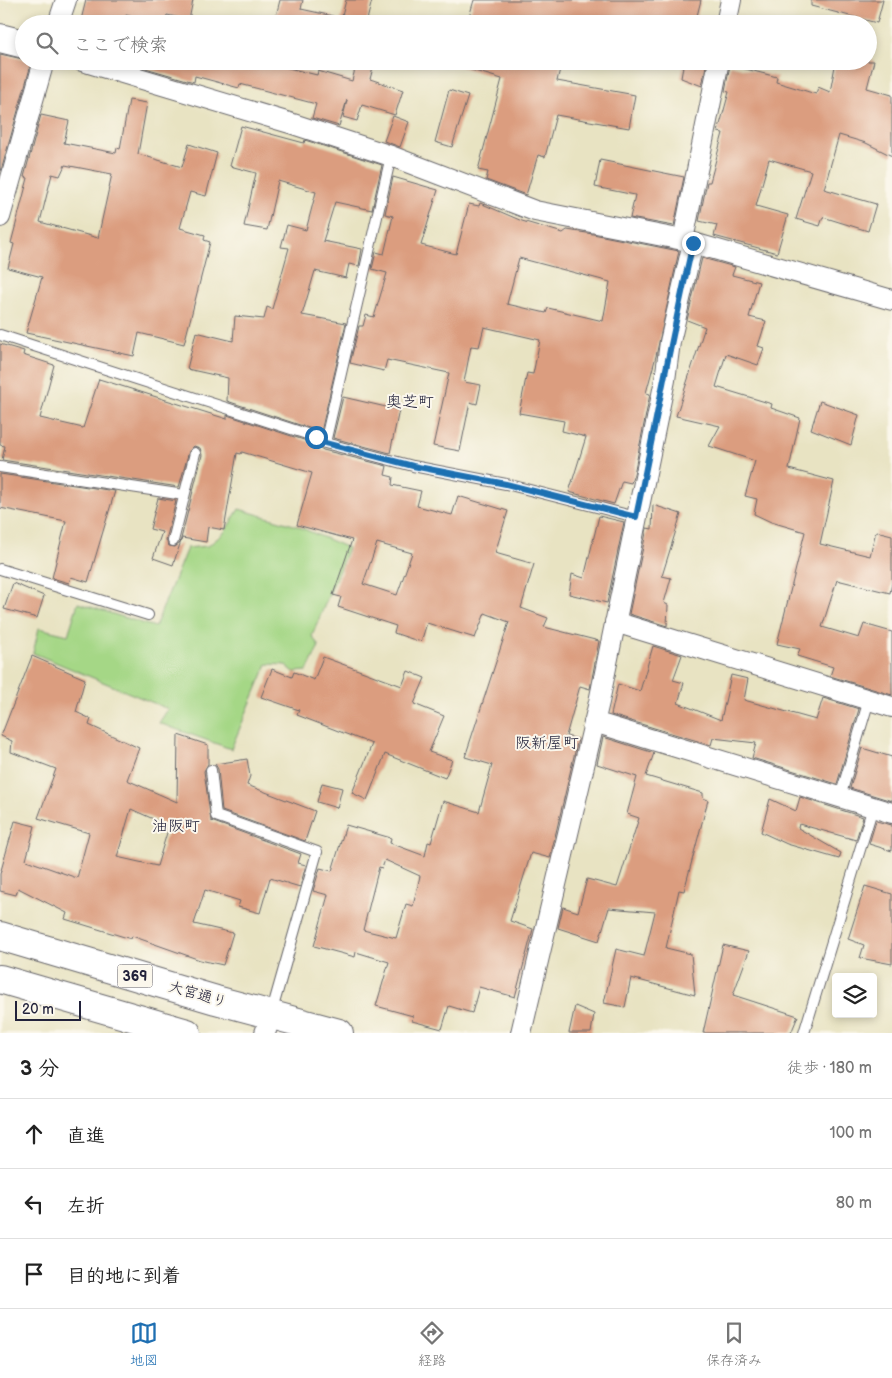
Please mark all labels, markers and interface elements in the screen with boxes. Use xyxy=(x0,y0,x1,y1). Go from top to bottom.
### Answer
search box xyxy=(15,15,877,70)
icon: search xyxy=(33,29,61,57)
text: ここで検索 xyxy=(73,34,168,57)
route end xyxy=(682,232,705,255)
district label: 奥芝町 xyxy=(386,393,434,412)
route start xyxy=(305,426,328,449)
district label: 阪新屋町 xyxy=(515,734,579,753)
district label: 油阪町 xyxy=(152,817,200,836)
road number: 369 xyxy=(118,964,152,988)
map controls xyxy=(832,973,877,1018)
button: layers xyxy=(832,973,877,1018)
street label: 大宮通り xyxy=(166,977,229,1012)
scale bar xyxy=(15,998,81,1021)
text: 20 m xyxy=(22,1001,54,1018)
text: 3 分 xyxy=(20,1056,59,1081)
text: 徒歩 · 180 m xyxy=(787,1059,872,1078)
icon: ahead xyxy=(20,1120,48,1148)
text: 100 m xyxy=(829,1124,872,1143)
text: 直進 xyxy=(67,1125,105,1148)
icon: left xyxy=(20,1190,48,1218)
text: 80 m xyxy=(836,1194,872,1213)
text: 左折 xyxy=(67,1195,105,1218)
icon: arrive xyxy=(20,1260,48,1288)
text: 目的地に到着 xyxy=(67,1265,181,1288)
tab: 地図 xyxy=(130,1319,158,1369)
tab: 経路 xyxy=(418,1319,446,1369)
tab: 保存済み xyxy=(706,1319,762,1369)

